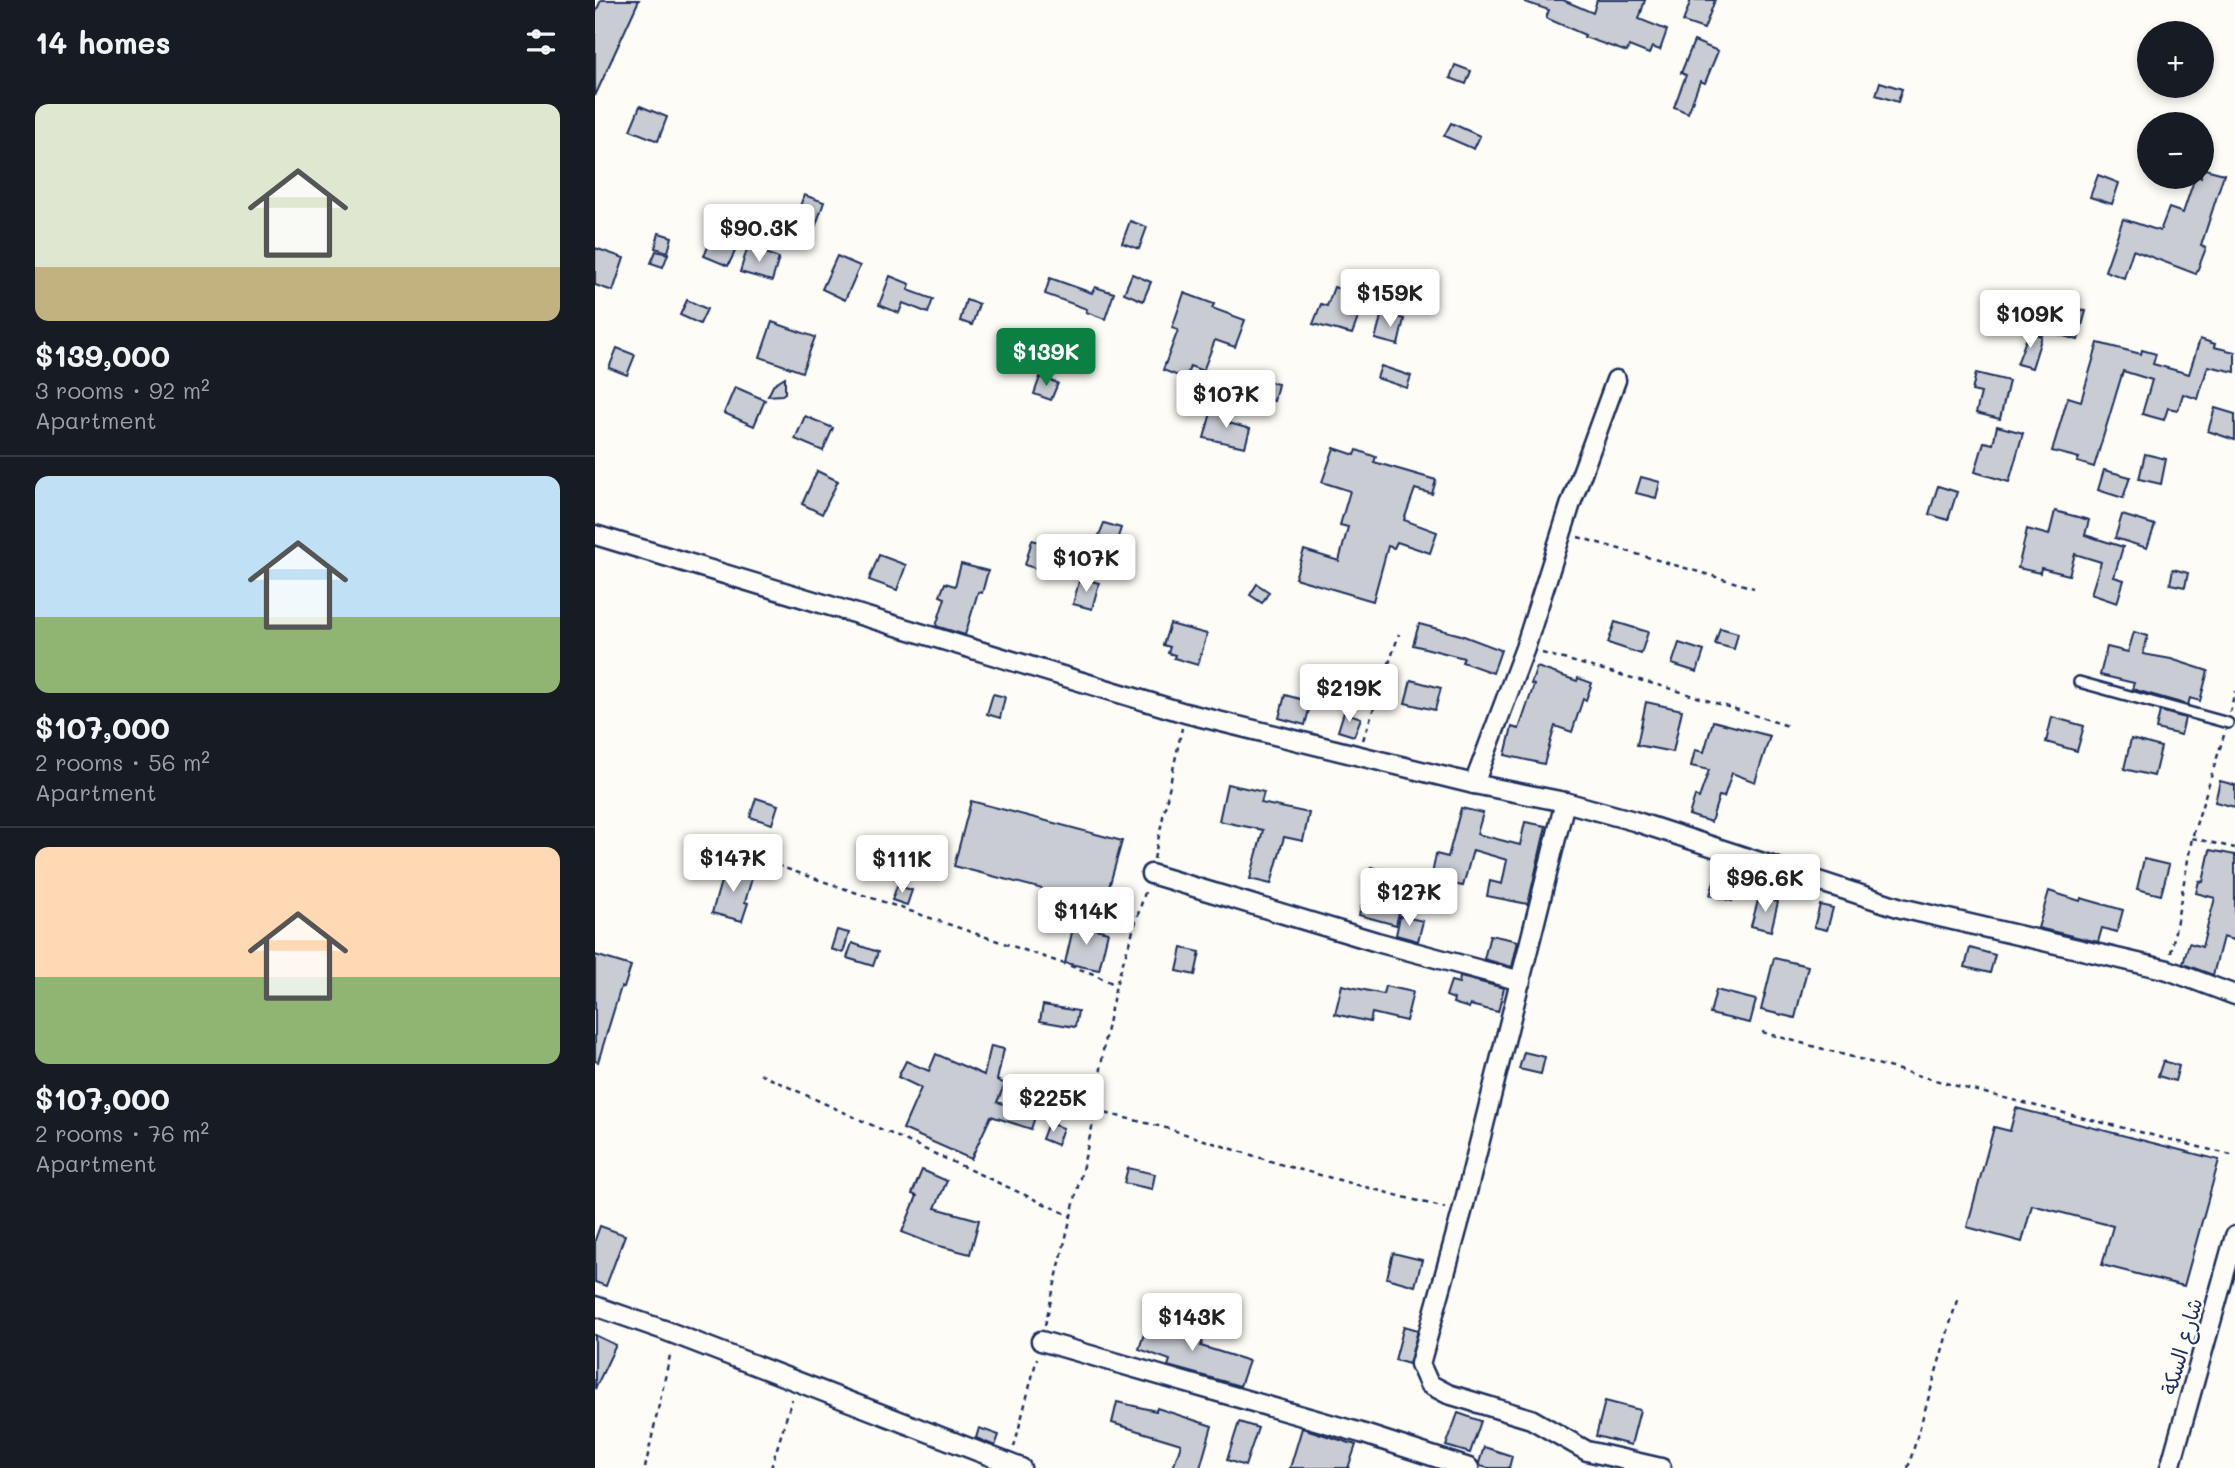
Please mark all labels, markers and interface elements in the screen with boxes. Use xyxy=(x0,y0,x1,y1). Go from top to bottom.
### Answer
map controls xyxy=(2137,21,2214,189)
button: + xyxy=(2137,21,2214,98)
text: 14 homes xyxy=(35,22,171,62)
icon: filters xyxy=(522,23,560,61)
button: − xyxy=(2137,112,2214,189)
icon: home xyxy=(235,150,361,276)
pin: $90.3K xyxy=(702,204,816,264)
text: $90.3K xyxy=(720,212,798,242)
pin: $159K xyxy=(1341,270,1439,329)
text: $159K xyxy=(1357,277,1423,307)
pin: $109K xyxy=(1981,290,2079,350)
text: $109K xyxy=(1996,298,2064,328)
pin: $139K xyxy=(997,328,1095,388)
text: $139,000 xyxy=(35,335,170,375)
text: $139K xyxy=(1012,336,1080,366)
pin: $107K xyxy=(1177,370,1275,430)
text: 3 rooms · 92 m² xyxy=(35,375,210,405)
text: $107K xyxy=(1192,378,1260,408)
text: Apartment xyxy=(35,405,157,435)
icon: home xyxy=(235,522,361,648)
pin: $107K xyxy=(1037,534,1135,594)
text: $107K xyxy=(1052,542,1120,572)
pin: $219K xyxy=(1300,664,1398,724)
text: $219K xyxy=(1316,672,1382,702)
text: $107,000 xyxy=(35,707,170,747)
text: 2 rooms · 56 m² xyxy=(35,747,210,777)
text: Apartment xyxy=(35,777,157,807)
pin: $147K xyxy=(684,834,782,894)
pin: $111K xyxy=(853,836,951,895)
text: $147K xyxy=(700,842,766,872)
text: $111K xyxy=(872,843,932,873)
pin: $96.6K xyxy=(1708,855,1822,914)
text: $96.6K xyxy=(1726,862,1804,892)
pin: $127K xyxy=(1360,869,1458,928)
text: $127K xyxy=(1376,876,1442,906)
pin: $114K xyxy=(1037,888,1135,947)
icon: home xyxy=(235,893,361,1019)
text: $114K xyxy=(1054,895,1118,925)
pin: $225K xyxy=(1004,1074,1102,1134)
text: $107,000 xyxy=(35,1078,170,1118)
text: $225K xyxy=(1019,1082,1087,1112)
text: 2 rooms · 76 m² xyxy=(35,1118,209,1148)
text: Apartment xyxy=(35,1148,157,1178)
pin: $143K xyxy=(1143,1294,1241,1353)
street label: شارع السكة xyxy=(2154,1295,2211,1398)
text: $143K xyxy=(1158,1301,1226,1331)

